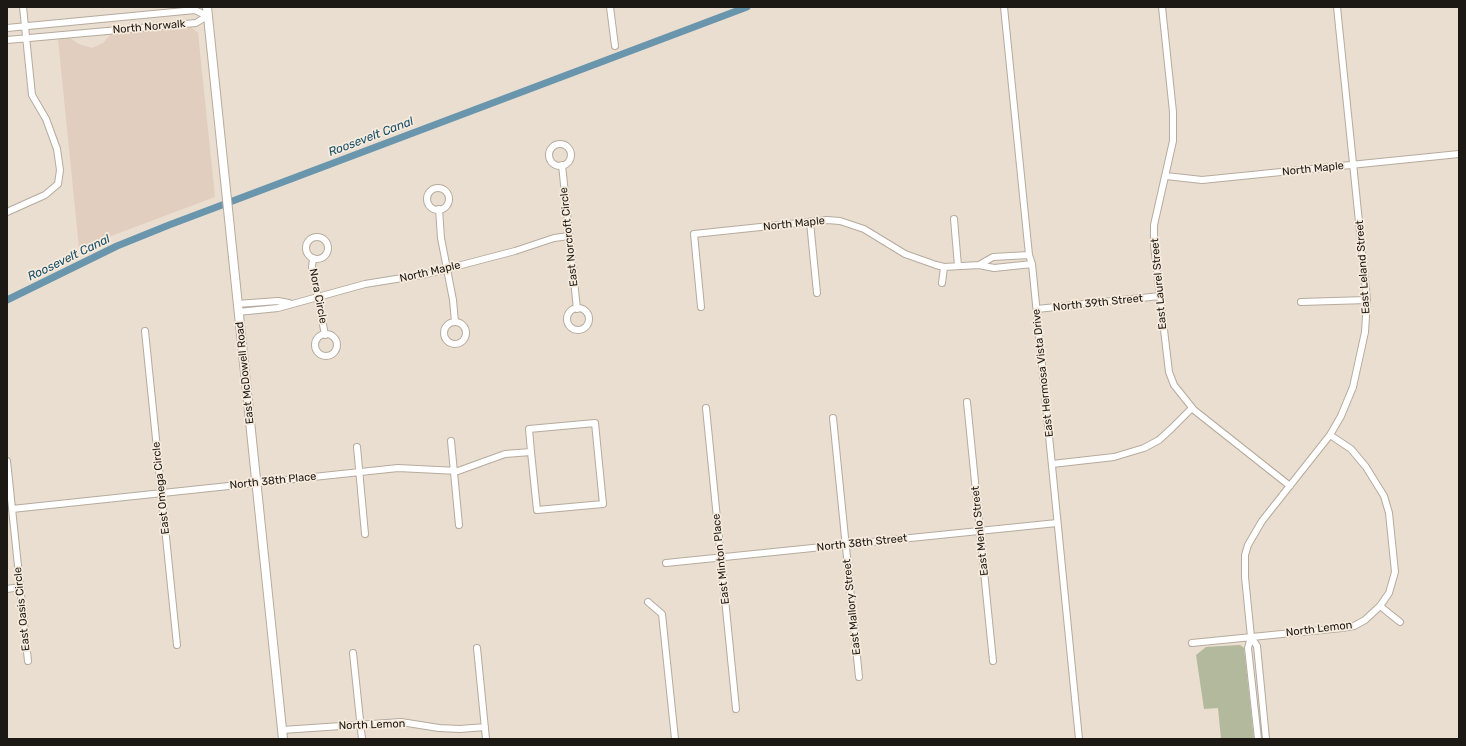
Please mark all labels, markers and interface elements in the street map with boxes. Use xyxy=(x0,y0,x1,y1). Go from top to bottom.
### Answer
street label: North Norwalk xyxy=(112,17,186,37)
water label: Roosevelt Canal xyxy=(326,114,416,160)
street label: North Maple xyxy=(1281,159,1345,179)
street label: East Norcroft Circle xyxy=(557,187,581,287)
street label: North Maple xyxy=(762,214,826,234)
street label: East Leland Street xyxy=(1353,220,1373,314)
water label: Roosevelt Canal xyxy=(25,232,113,284)
street label: East Laurel Street xyxy=(1148,238,1170,330)
street label: North Maple xyxy=(398,259,462,285)
street label: Nora Circle xyxy=(306,267,330,325)
street label: North 39th Street xyxy=(1052,292,1144,314)
street label: East Hermosa Vista Drive xyxy=(1030,308,1056,438)
street label: East McDowell Road xyxy=(233,321,257,425)
street label: East Omega Circle xyxy=(150,441,172,535)
street label: North 38th Place xyxy=(229,470,317,492)
street label: East Menlo Street xyxy=(969,485,991,577)
street label: East Minton Place xyxy=(710,513,732,605)
street label: North 38th Street xyxy=(816,532,908,554)
street label: East Mallory Street xyxy=(840,558,864,656)
street label: East Oasis Circle xyxy=(11,566,33,652)
street label: North Lemon xyxy=(1285,618,1353,640)
street label: North Lemon xyxy=(338,717,406,733)

